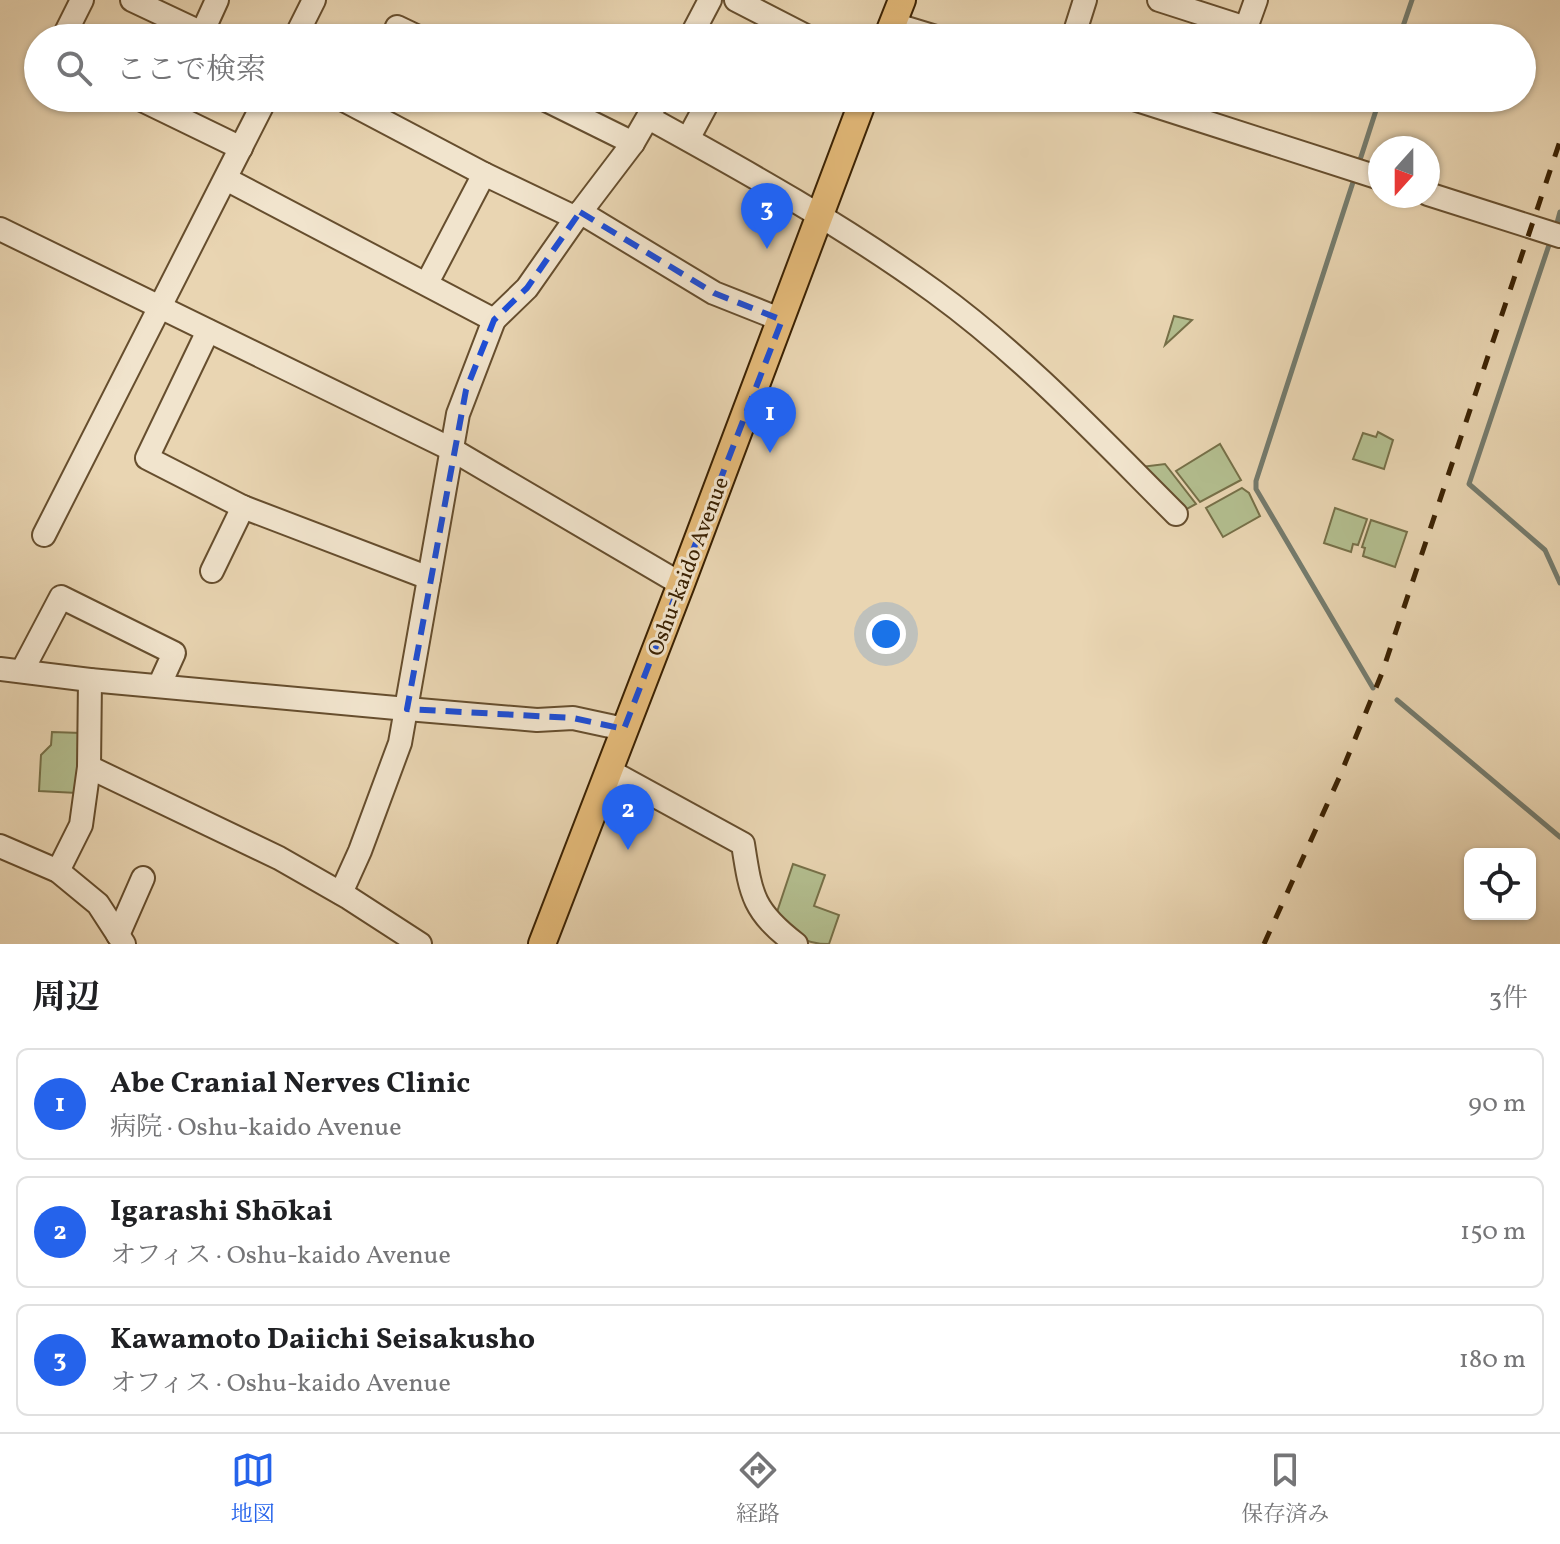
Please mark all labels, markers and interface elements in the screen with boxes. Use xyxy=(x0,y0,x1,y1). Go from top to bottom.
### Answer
search box xyxy=(24,24,1536,112)
icon: search xyxy=(52,46,96,90)
text: ここで検索 xyxy=(116,50,266,92)
north arrow xyxy=(1368,136,1440,208)
pin: 3 xyxy=(741,183,793,249)
pin: 1 xyxy=(744,387,796,453)
street label: Oshu-kaido Avenue xyxy=(641,473,738,661)
your location xyxy=(866,614,906,654)
pin: 2 xyxy=(602,784,654,850)
map controls xyxy=(1464,848,1536,920)
button: locate xyxy=(1464,848,1536,920)
text: 周辺 xyxy=(32,976,100,1023)
text: 3件 xyxy=(1489,981,1528,1017)
text: Abe Cranial Nerves Clinic xyxy=(110,1063,470,1105)
text: 1 xyxy=(55,1086,65,1122)
text: 90 m xyxy=(1468,1086,1526,1122)
text: 病院 · Oshu-kaido Avenue xyxy=(110,1110,402,1146)
text: Igarashi Shōkai xyxy=(110,1191,333,1233)
text: 2 xyxy=(53,1214,67,1250)
text: 150 m xyxy=(1460,1214,1526,1250)
text: オフィス · Oshu-kaido Avenue xyxy=(110,1238,451,1274)
text: Kawamoto Daiichi Seisakusho xyxy=(110,1319,535,1361)
text: 3 xyxy=(53,1342,67,1378)
text: 180 m xyxy=(1459,1342,1526,1378)
text: オフィス · Oshu-kaido Avenue xyxy=(110,1366,451,1402)
tab: 地図 xyxy=(231,1448,275,1531)
tab: 経路 xyxy=(736,1448,780,1531)
tab: 保存済み xyxy=(1241,1448,1329,1531)

